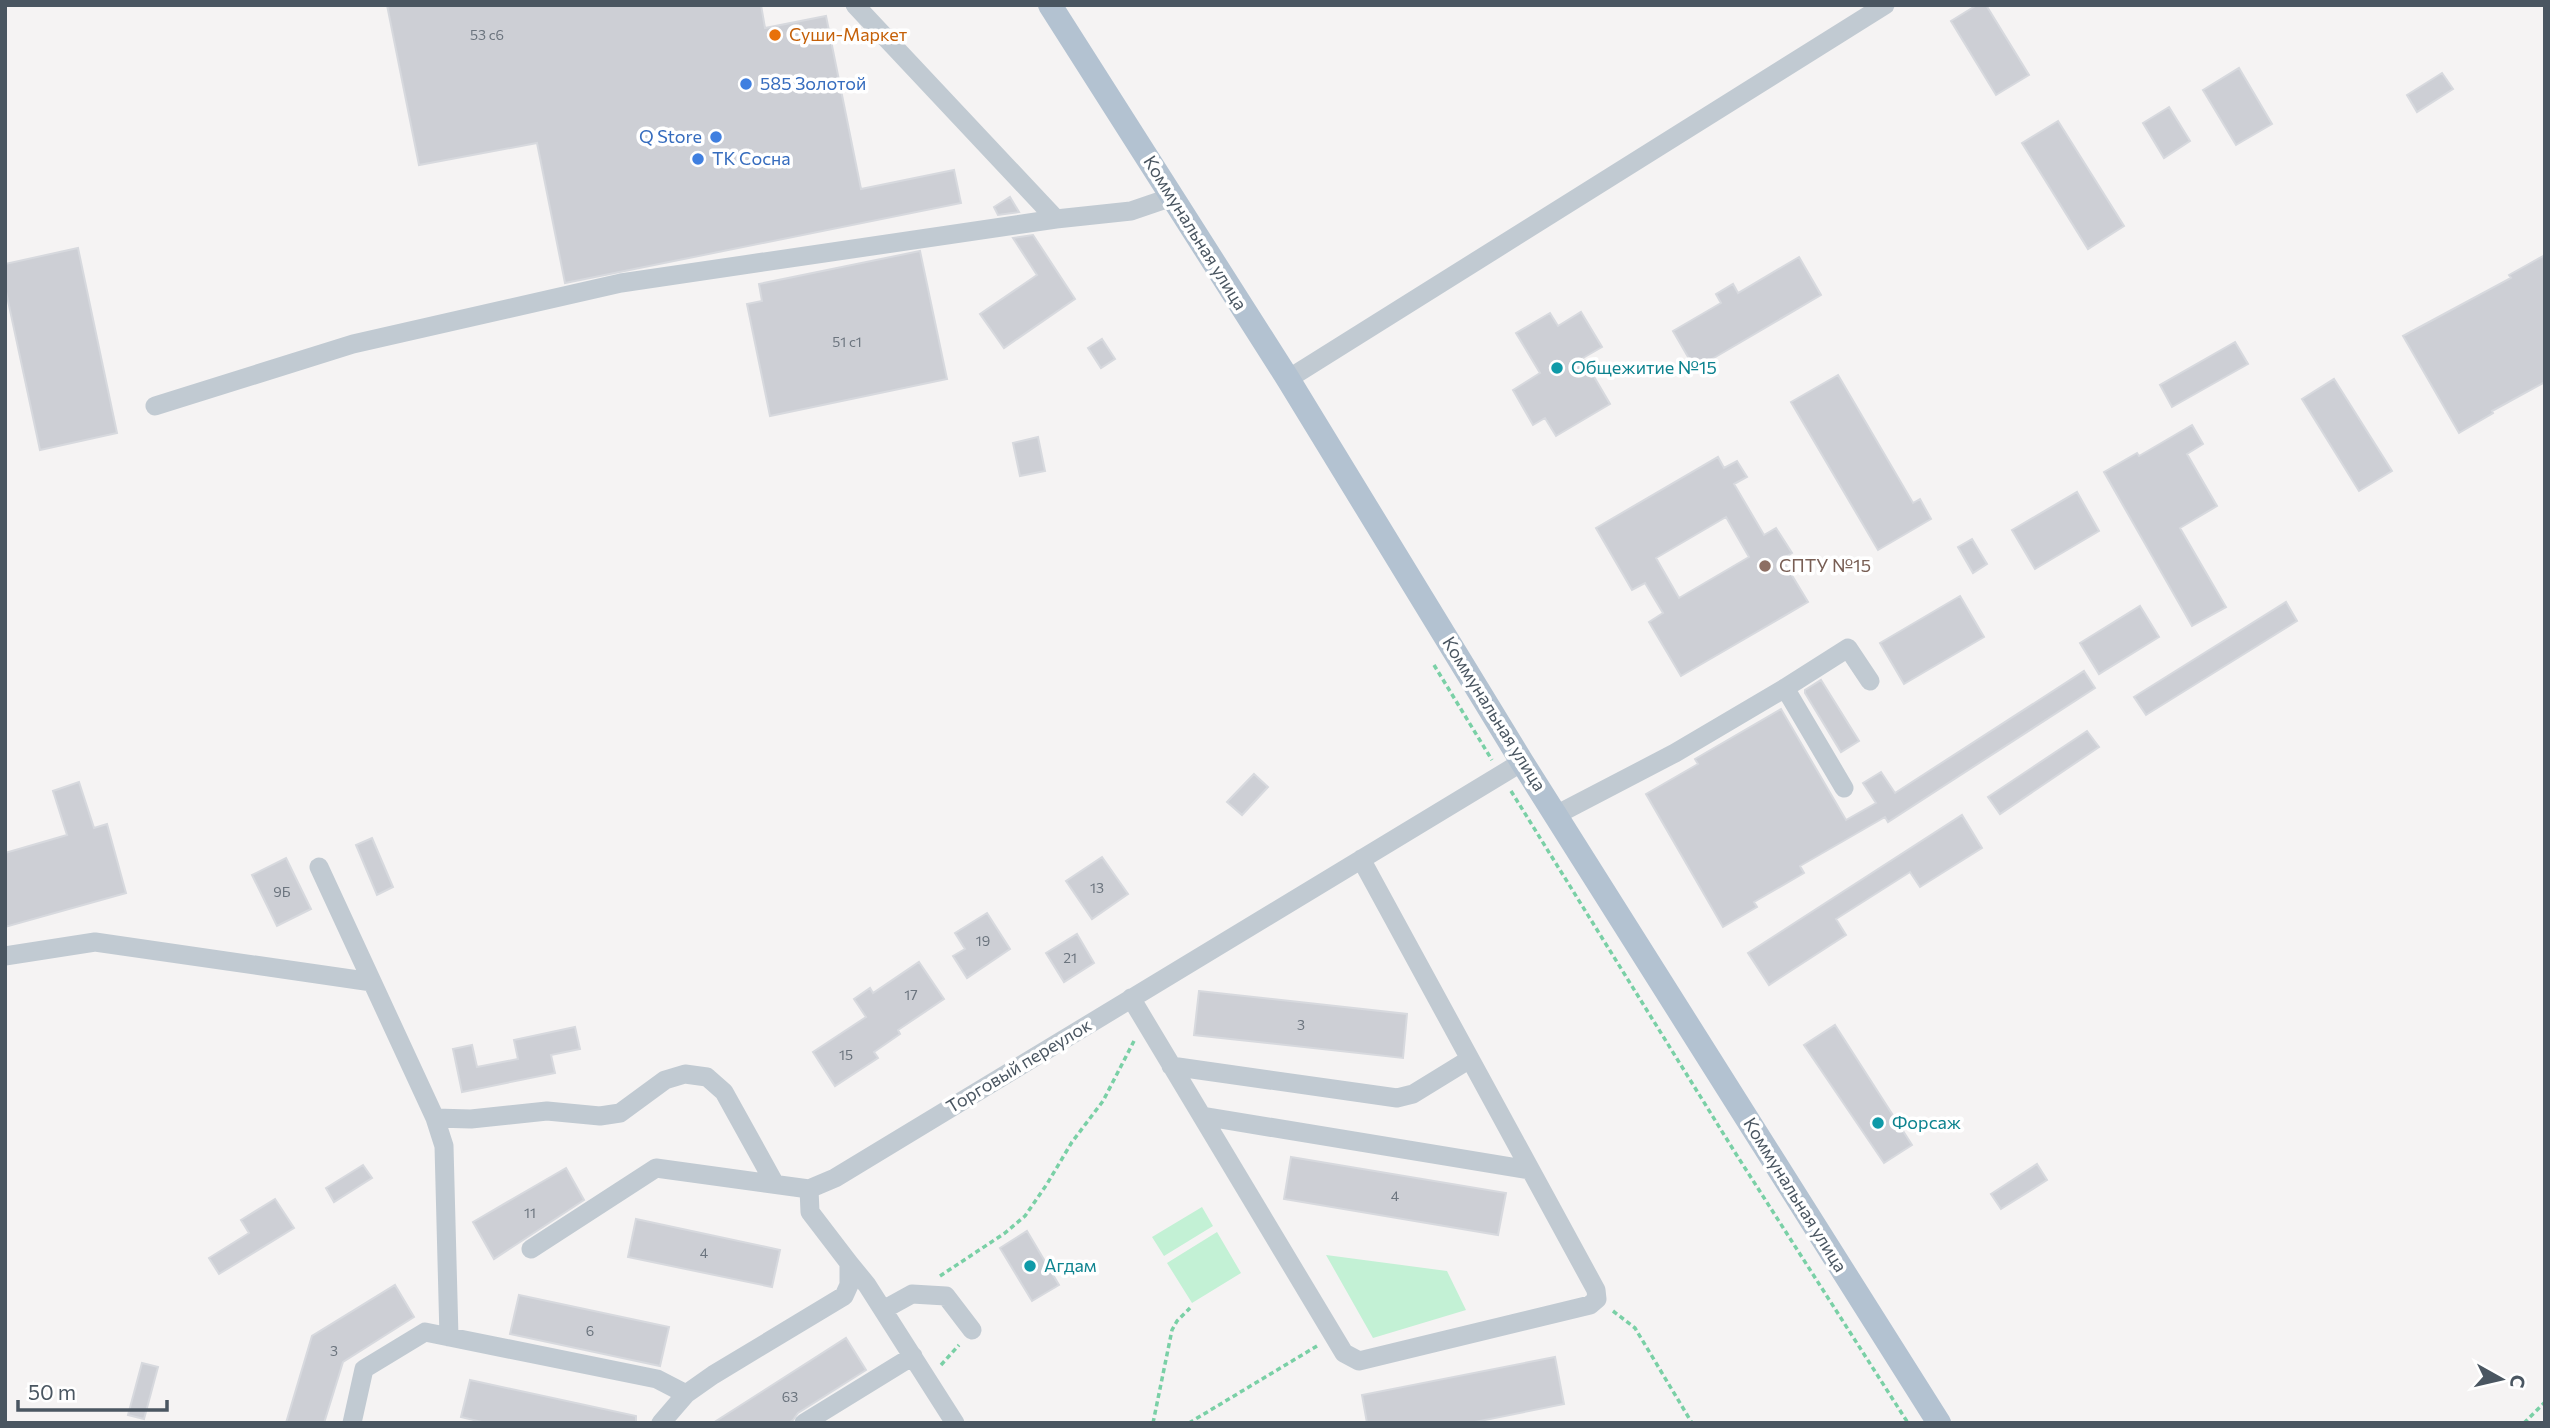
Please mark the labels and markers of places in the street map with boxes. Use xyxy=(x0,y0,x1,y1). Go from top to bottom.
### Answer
place label: Суши-Маркет xyxy=(789,23,908,45)
marker: Суши-Маркет xyxy=(767,27,783,43)
place label: 585 Золотой xyxy=(760,72,866,94)
marker: 585 Золотой xyxy=(738,76,754,92)
place label: Q Store xyxy=(639,125,702,147)
marker: Q Store xyxy=(708,129,724,145)
place label: ТК Сосна xyxy=(712,147,791,169)
marker: ТК Сосна xyxy=(690,151,706,167)
place label: Общежитие №15 xyxy=(1571,356,1717,378)
marker: Общежитие №15 xyxy=(1549,360,1565,376)
place label: СПТУ №15 xyxy=(1779,554,1871,576)
marker: СПТУ №15 xyxy=(1757,558,1773,574)
place label: Форсаж xyxy=(1892,1111,1961,1133)
marker: Форсаж xyxy=(1870,1115,1886,1131)
place label: Агдам xyxy=(1044,1254,1097,1276)
marker: Агдам xyxy=(1022,1258,1038,1274)

